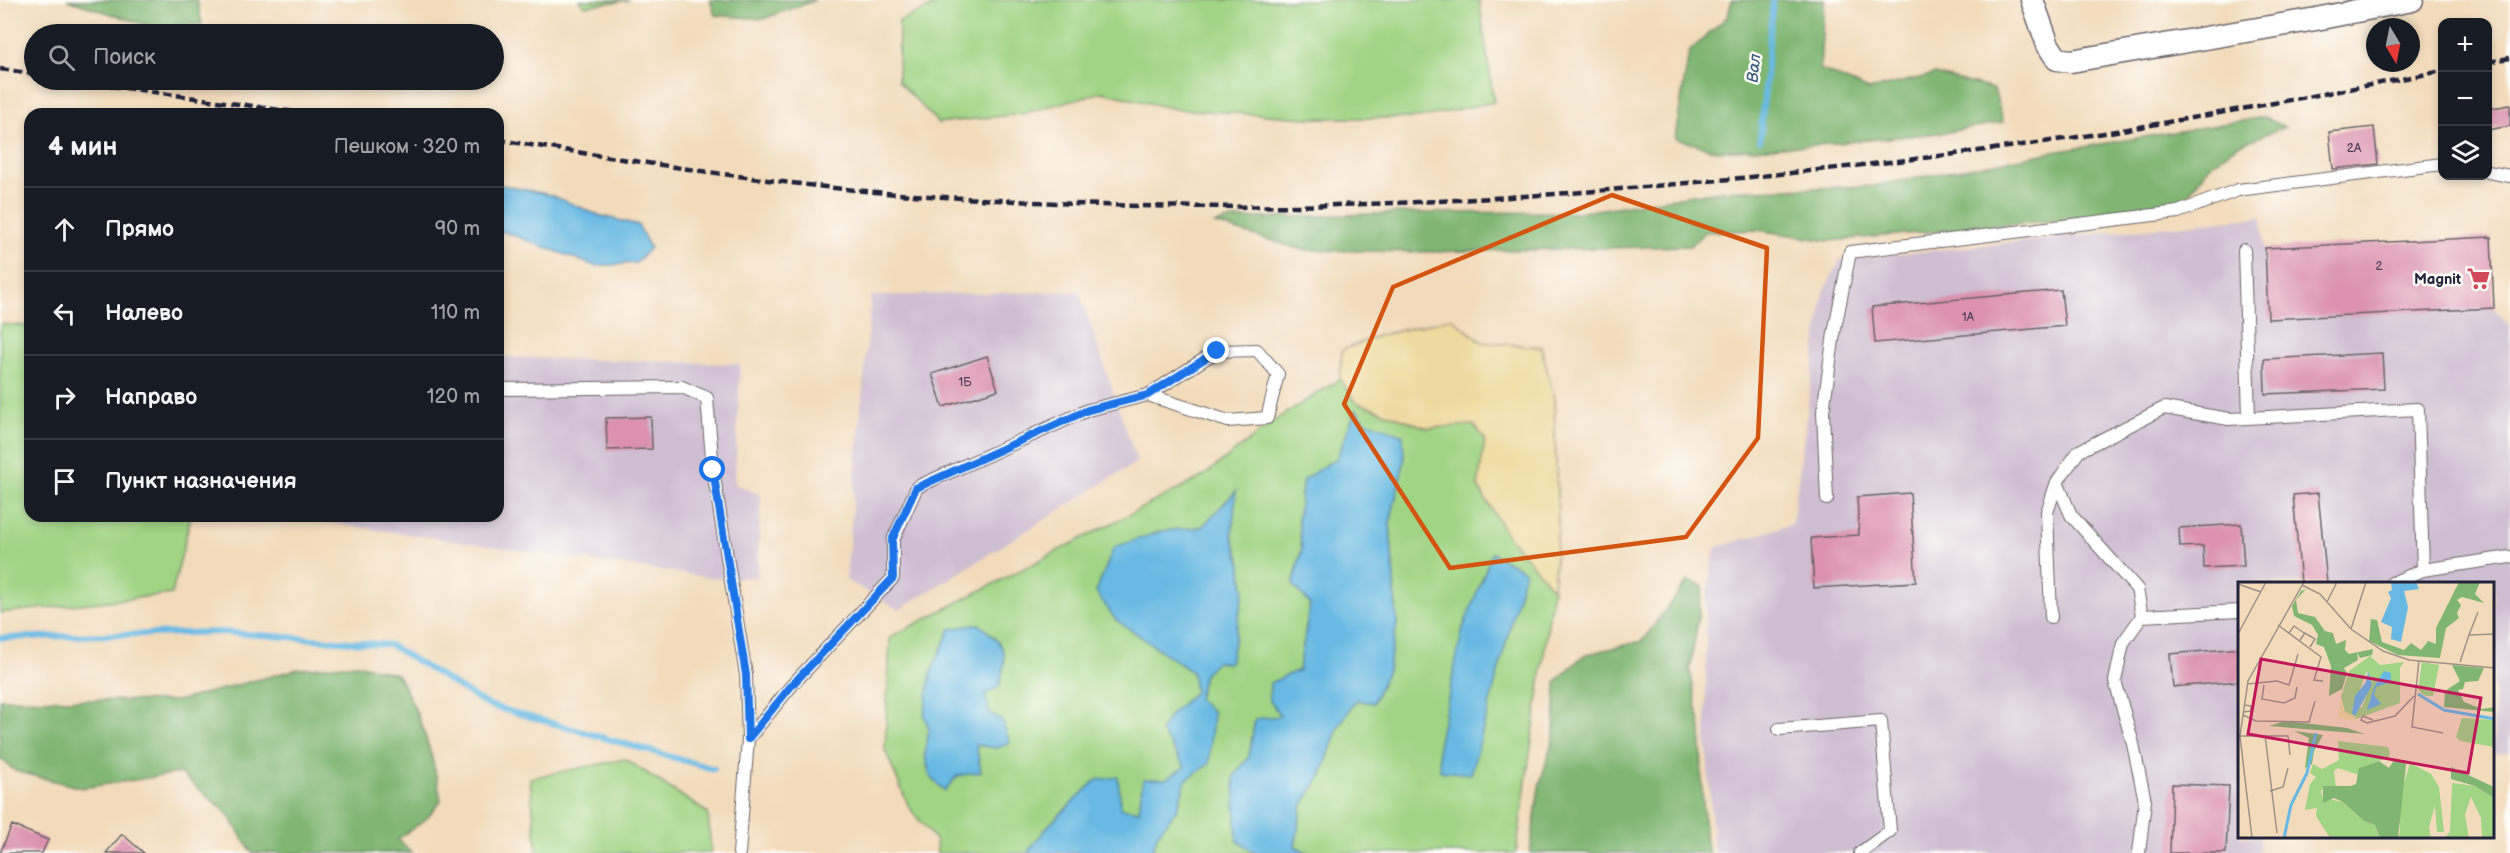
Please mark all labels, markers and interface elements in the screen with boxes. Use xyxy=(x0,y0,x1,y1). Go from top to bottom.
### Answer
north arrow xyxy=(2366,18,2420,72)
map controls xyxy=(2438,18,2492,180)
button: + xyxy=(2438,18,2492,72)
search box xyxy=(24,24,504,90)
icon: search xyxy=(45,41,78,74)
text: Поиск xyxy=(93,44,156,71)
water label: Вал xyxy=(1744,53,1765,83)
button: − xyxy=(2438,72,2492,126)
button: layers xyxy=(2438,126,2492,180)
text: 4 мин xyxy=(48,132,117,163)
text: Пешком · 320 m xyxy=(334,135,480,159)
house number: 2А xyxy=(2347,141,2362,156)
icon: ahead xyxy=(48,213,81,246)
text: Прямо xyxy=(105,216,174,243)
text: 90 m xyxy=(435,217,480,241)
house number: 2 xyxy=(2375,259,2383,274)
supermarket icon: Magnit xyxy=(2466,266,2492,292)
place label: Magnit xyxy=(2414,270,2461,289)
icon: left xyxy=(48,297,81,330)
text: Налево xyxy=(105,300,183,327)
text: 110 m xyxy=(431,301,480,325)
house number: 1А xyxy=(1962,310,1975,325)
route end xyxy=(1203,337,1229,363)
house number: 1Б xyxy=(959,375,972,390)
icon: right xyxy=(48,381,81,414)
text: Направо xyxy=(105,384,197,411)
text: 120 m xyxy=(427,385,480,409)
route start xyxy=(699,456,725,482)
icon: arrive xyxy=(48,465,81,498)
text: Пункт назначения xyxy=(105,468,297,495)
inset map xyxy=(2238,582,2495,838)

